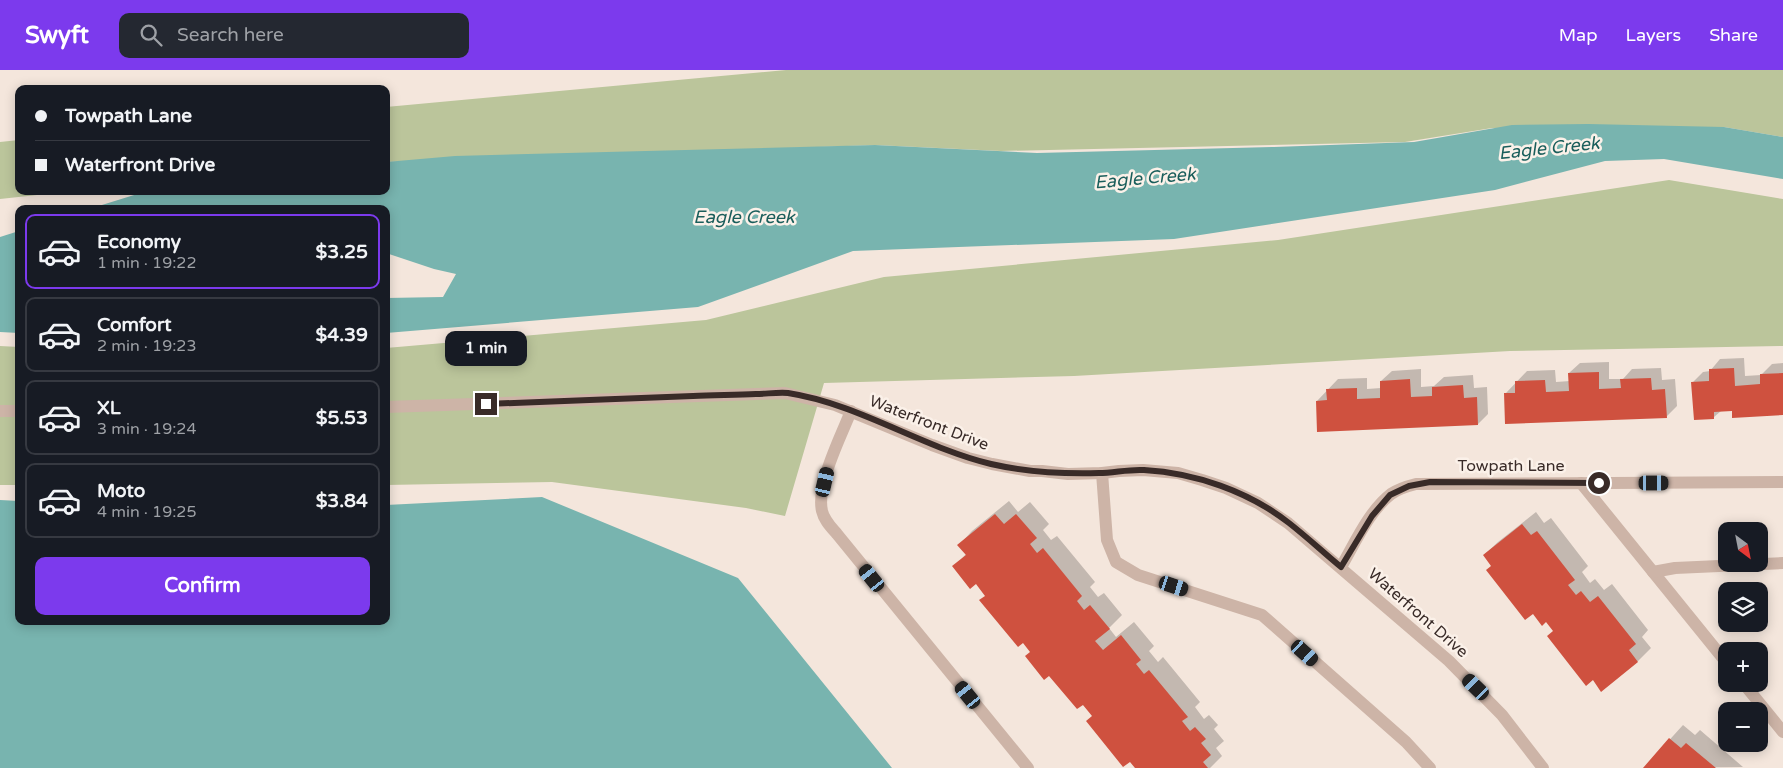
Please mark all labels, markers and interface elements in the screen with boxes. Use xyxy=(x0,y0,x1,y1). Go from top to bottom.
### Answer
search box xyxy=(119,13,469,58)
text: Swyft xyxy=(25,21,89,50)
icon: search xyxy=(137,21,165,49)
text: Search here xyxy=(177,24,284,46)
text: Map xyxy=(1559,24,1598,46)
text: Layers xyxy=(1626,24,1681,46)
text: Share xyxy=(1709,24,1758,46)
text: Towpath Lane xyxy=(65,105,192,127)
water label: Eagle Creek xyxy=(1497,132,1602,164)
text: Waterfront Drive xyxy=(65,154,215,176)
water label: Eagle Creek xyxy=(1094,163,1198,193)
water label: Eagle Creek xyxy=(693,206,796,228)
icon: car xyxy=(37,229,82,274)
text: Economy xyxy=(97,231,181,253)
text: $3.25 xyxy=(316,241,368,263)
text: 1 min · 19:22 xyxy=(97,253,196,273)
icon: car xyxy=(37,312,82,357)
text: Comfort xyxy=(97,314,171,336)
text: $4.39 xyxy=(316,324,368,346)
callout: 1 min xyxy=(445,332,527,366)
text: 2 min · 19:23 xyxy=(97,336,196,356)
text: 1 min xyxy=(465,338,507,358)
street label: Waterfront Drive xyxy=(866,391,992,455)
route end xyxy=(475,393,497,415)
icon: car xyxy=(37,395,82,440)
text: XL xyxy=(97,397,121,419)
text: $5.53 xyxy=(316,407,368,429)
text: 3 min · 19:24 xyxy=(97,419,196,439)
street label: Towpath Lane xyxy=(1458,456,1564,476)
car xyxy=(814,466,835,498)
route start xyxy=(1588,472,1610,494)
car xyxy=(1639,476,1669,491)
icon: car xyxy=(37,478,82,523)
text: Moto xyxy=(97,480,145,502)
text: $3.84 xyxy=(316,490,368,512)
text: 4 min · 19:25 xyxy=(97,502,196,522)
north arrow xyxy=(1718,522,1768,572)
map controls xyxy=(1718,522,1768,752)
button: Confirm xyxy=(35,557,370,615)
car xyxy=(856,562,887,594)
street label: Waterfront Drive xyxy=(1364,564,1472,662)
car xyxy=(1157,574,1190,598)
button: layers xyxy=(1718,582,1768,632)
car xyxy=(1288,637,1321,669)
button: + xyxy=(1718,642,1768,692)
car xyxy=(1460,671,1492,703)
car xyxy=(952,679,983,711)
button: − xyxy=(1718,702,1768,752)

